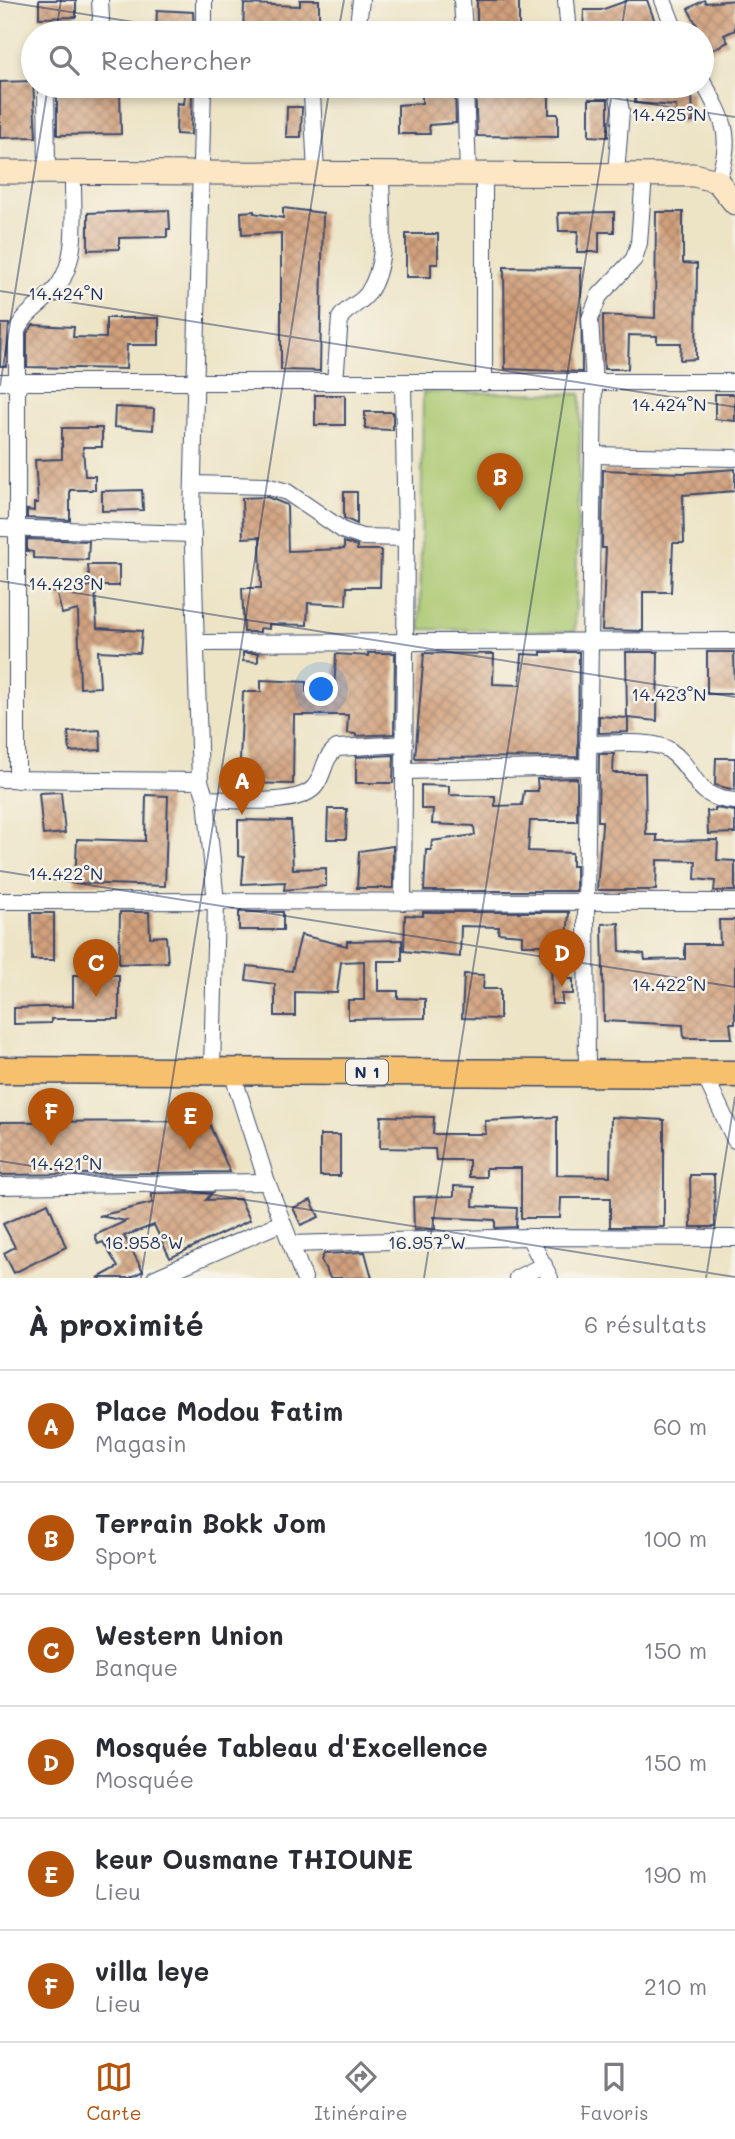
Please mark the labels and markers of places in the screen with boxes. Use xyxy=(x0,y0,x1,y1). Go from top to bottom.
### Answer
pin: B xyxy=(477,453,523,511)
pin: A xyxy=(219,757,265,815)
pin: D xyxy=(539,929,585,987)
pin: C xyxy=(73,939,119,997)
pin: F xyxy=(28,1088,74,1146)
pin: E xyxy=(167,1092,213,1150)

